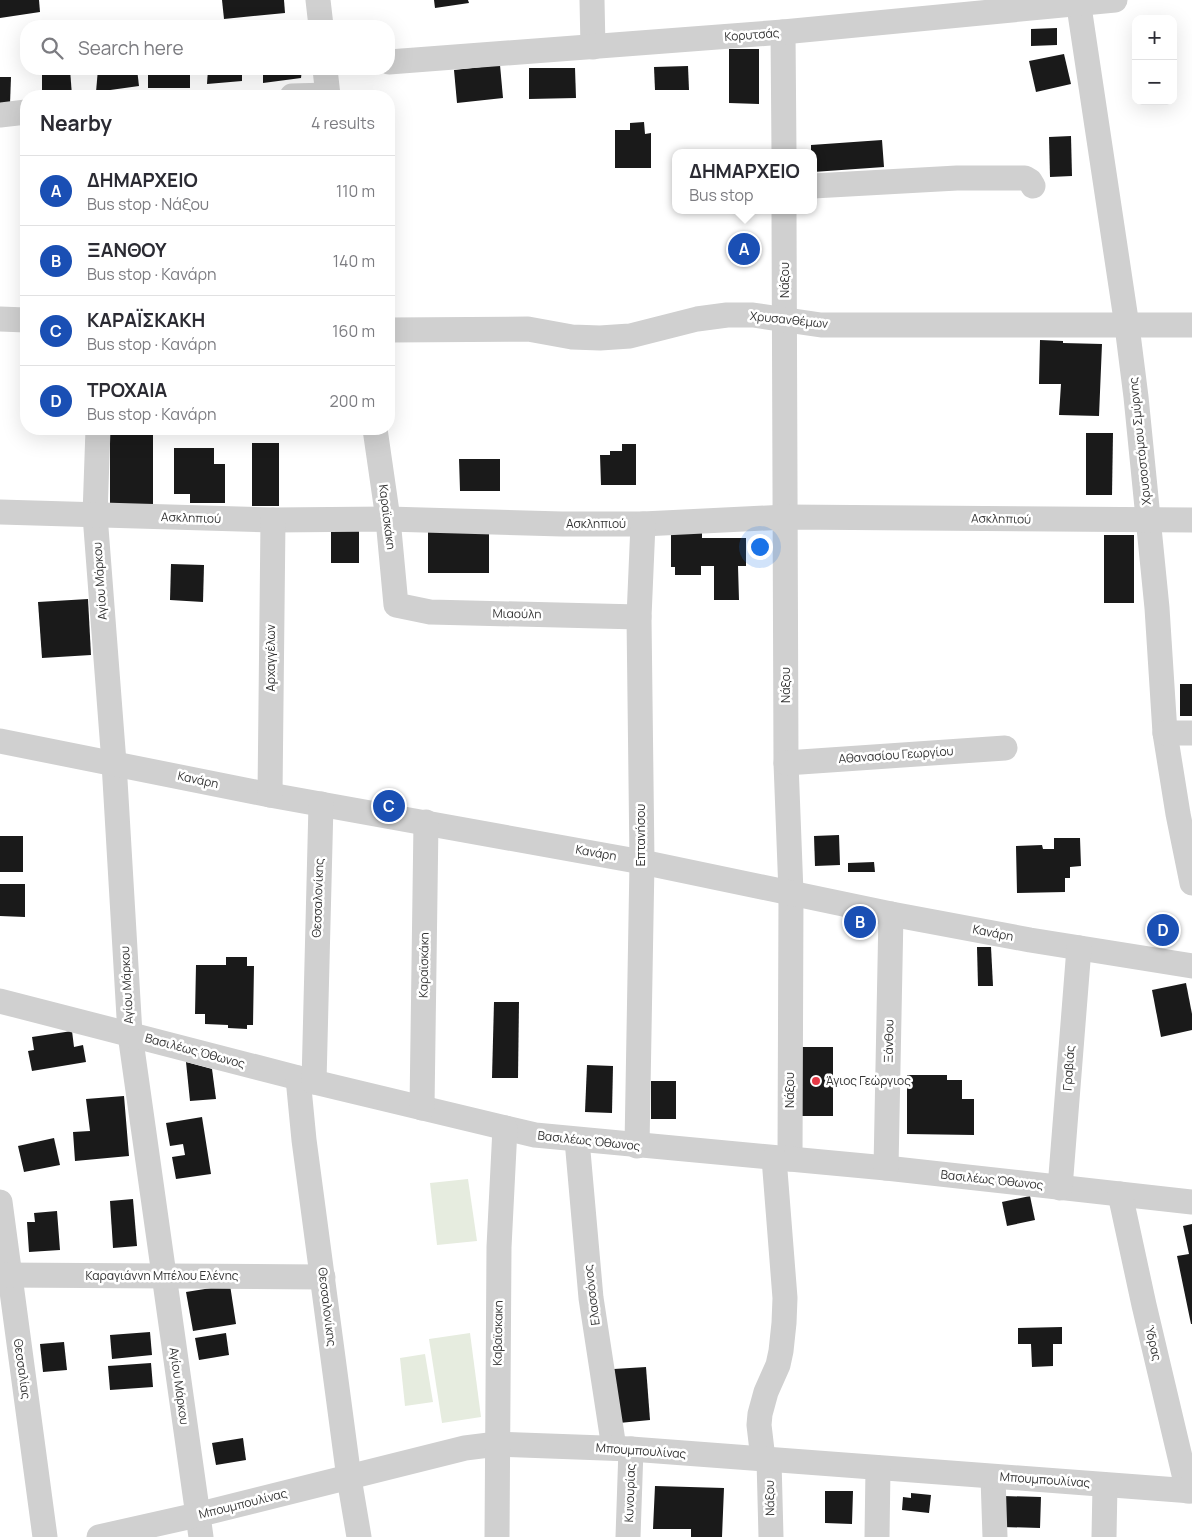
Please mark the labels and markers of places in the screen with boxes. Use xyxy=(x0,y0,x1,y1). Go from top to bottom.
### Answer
pin: A xyxy=(728,230,760,268)
pin: C xyxy=(373,787,405,825)
pin: B xyxy=(844,903,876,941)
pin: D xyxy=(1147,911,1179,949)
place label: Άγιος Γεώργιος xyxy=(826,1072,911,1089)
marker: Άγιος Γεώργιος xyxy=(810,1075,822,1087)

